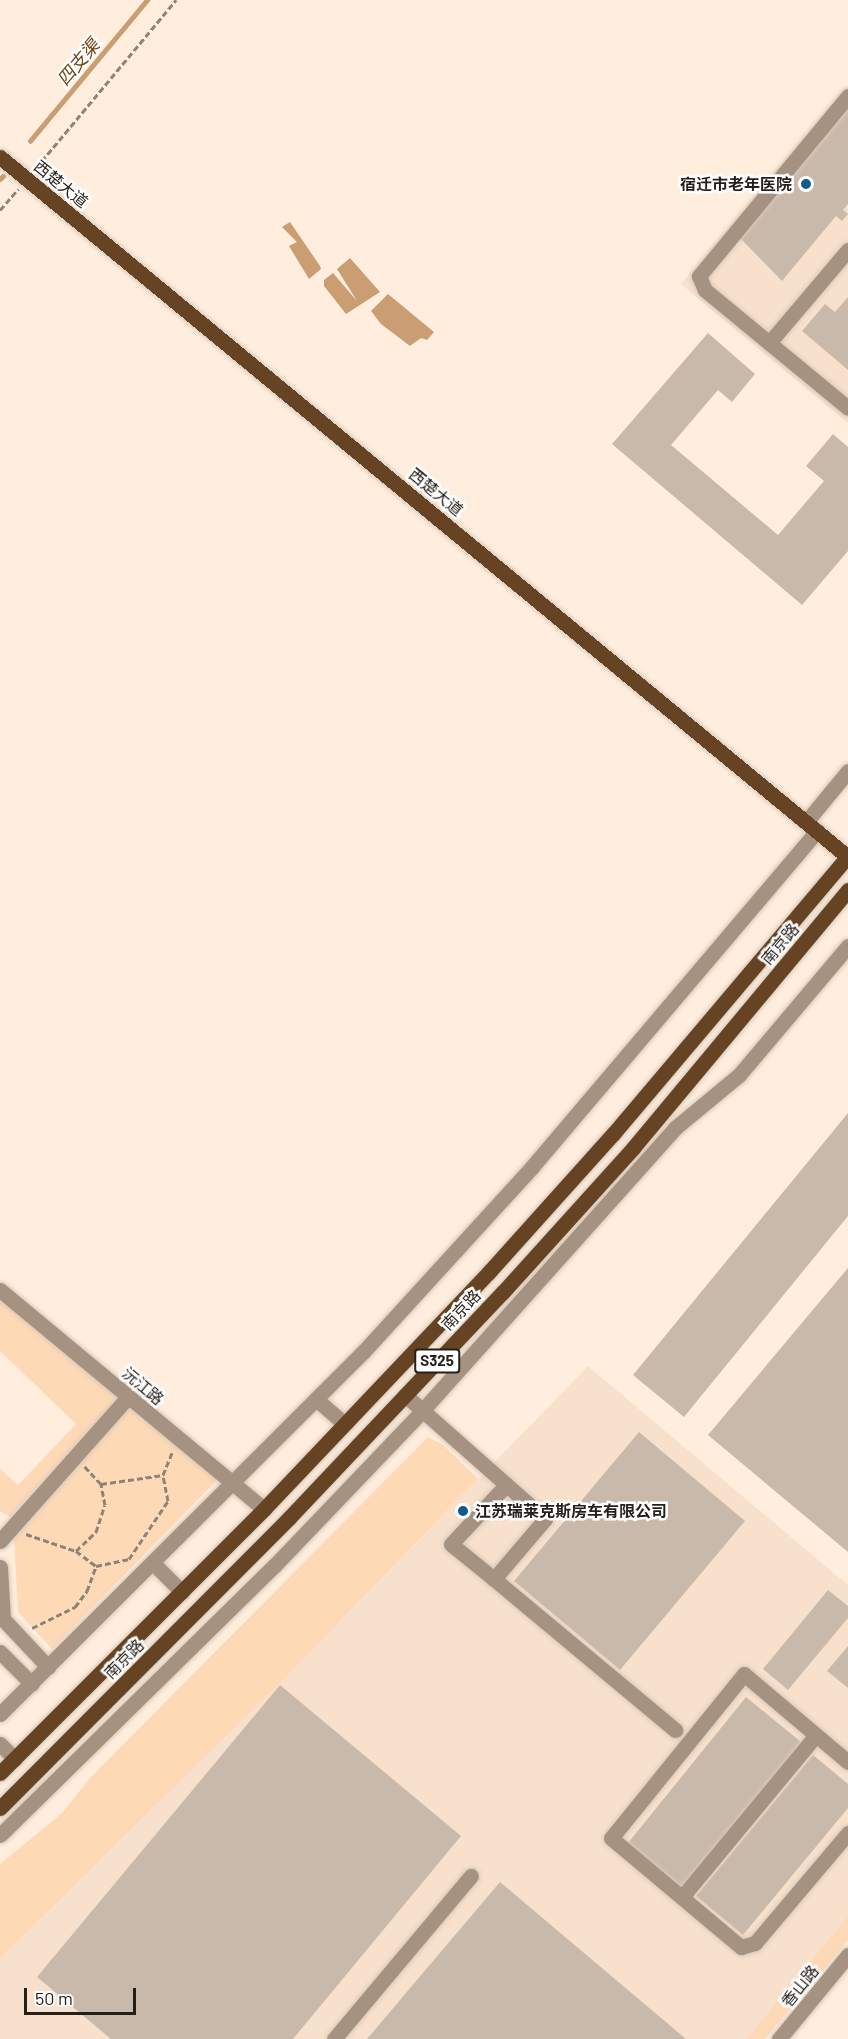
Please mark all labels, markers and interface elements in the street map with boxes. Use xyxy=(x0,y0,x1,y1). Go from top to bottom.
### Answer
water label: 四支渠 xyxy=(52,34,104,90)
street label: 西楚大道 xyxy=(30,156,92,212)
place label: 宿迁市老年医院 xyxy=(680,174,792,194)
marker: 宿迁市老年医院 xyxy=(797,175,815,193)
street label: 西楚大道 xyxy=(405,464,467,520)
street label: 南京路 xyxy=(757,919,803,969)
street label: 南京路 xyxy=(438,1286,484,1334)
road number: S325 xyxy=(413,1349,461,1373)
street label: 沅江路 xyxy=(118,1363,168,1409)
place label: 江苏瑞莱克斯房车有限公司 xyxy=(475,1501,667,1521)
marker: 江苏瑞莱克斯房车有限公司 xyxy=(456,1504,470,1518)
street label: 南京路 xyxy=(100,1635,148,1683)
street label: 香山路 xyxy=(777,1961,823,2011)
scale bar xyxy=(27,1976,140,2014)
text: 50 m xyxy=(35,1987,73,2009)

